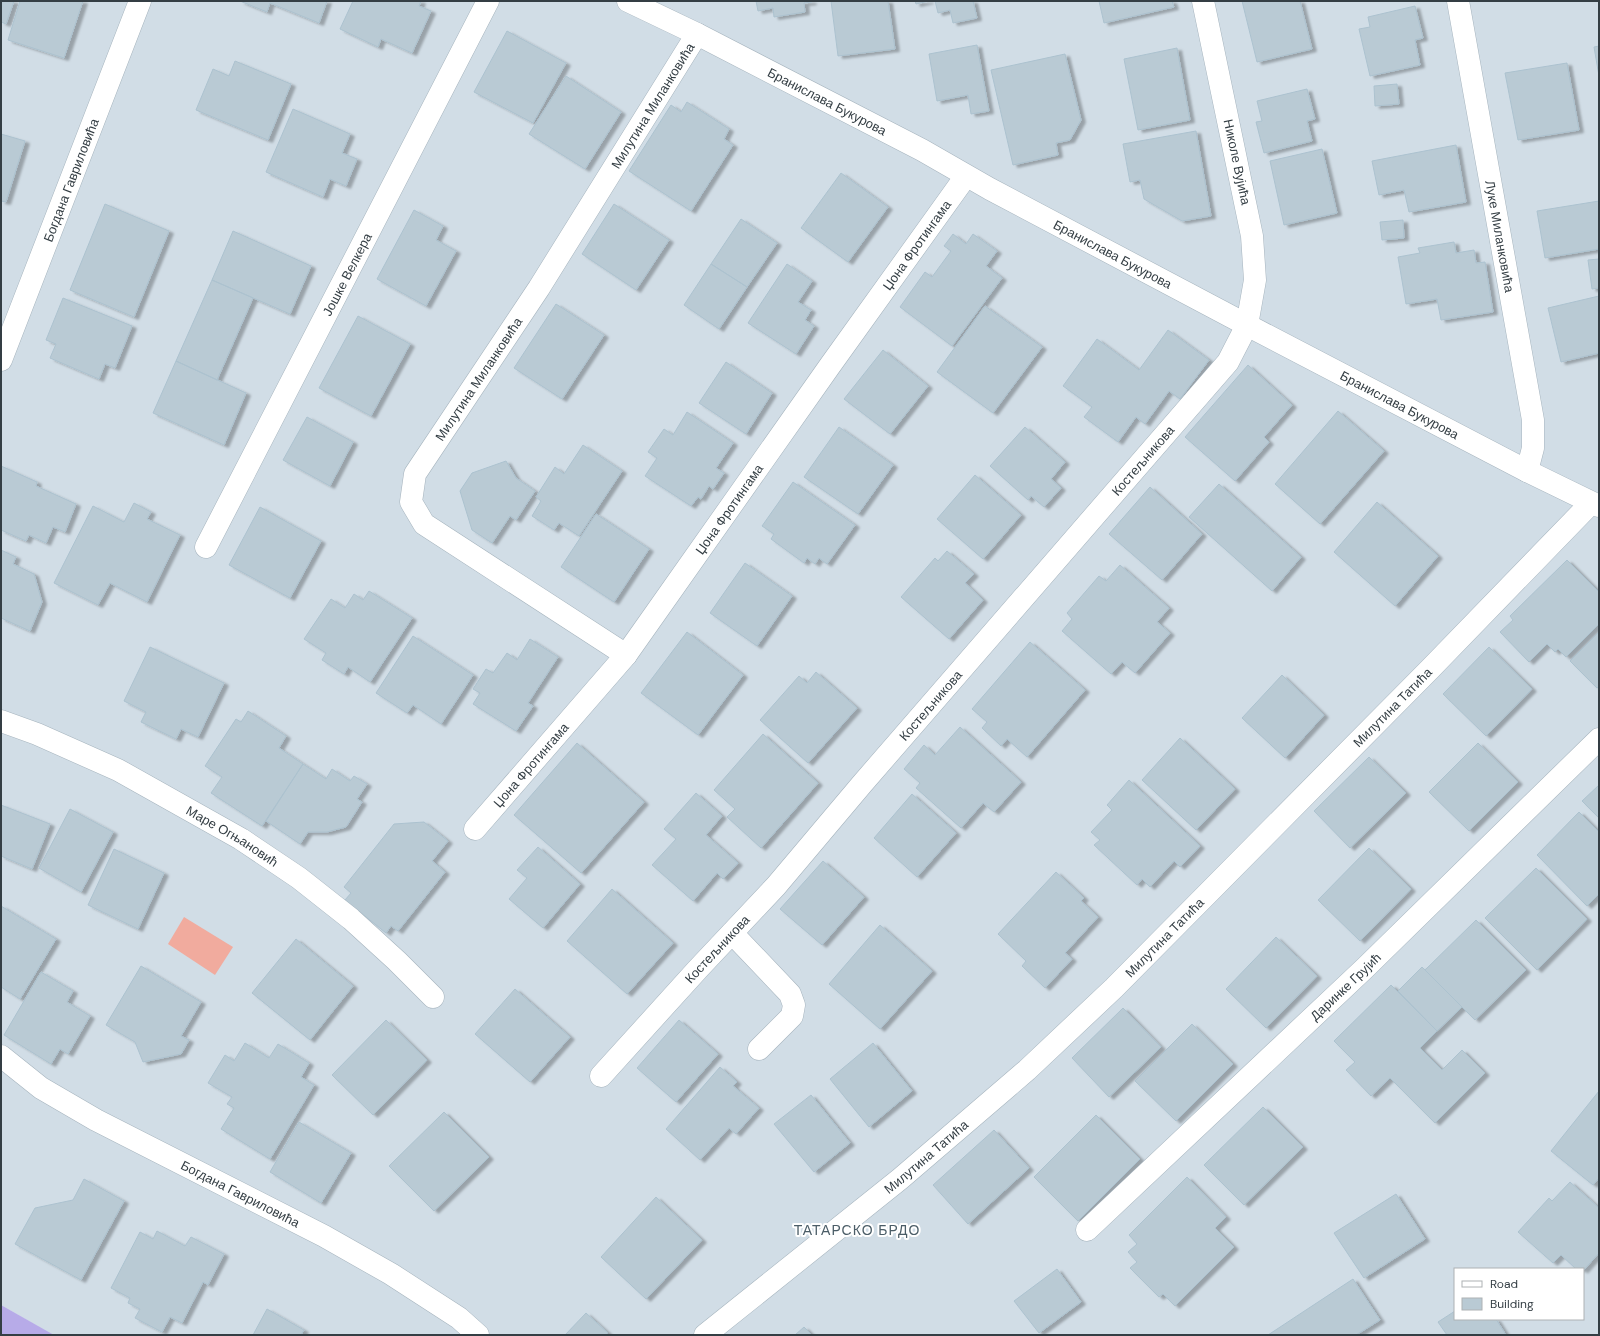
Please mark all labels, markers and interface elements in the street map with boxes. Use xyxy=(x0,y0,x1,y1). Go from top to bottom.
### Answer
street label: Милутина Миланковића xyxy=(607,39,698,172)
street label: Бранислава Букурова xyxy=(765,63,890,139)
street label: Богдана Гавриловића xyxy=(39,115,103,244)
street label: Николе Вујића xyxy=(1220,118,1255,207)
street label: Луке Миланковића xyxy=(1482,179,1519,294)
street label: Џона Фротингама xyxy=(879,196,955,293)
street label: Бранислава Букурова xyxy=(1051,216,1176,293)
street label: Јошке Велкера xyxy=(318,229,376,319)
street label: Милутина Миланковића xyxy=(431,313,526,444)
street label: Бранислава Букурова xyxy=(1337,367,1463,443)
street label: Костељникова xyxy=(1107,421,1178,499)
street label: Џона Фротингама xyxy=(691,460,767,558)
street label: Милутина Татића xyxy=(1349,663,1436,751)
street label: Костељникова xyxy=(895,666,966,744)
street label: Џона Фротингама xyxy=(489,718,573,811)
street label: Маре Огњановић xyxy=(183,802,282,870)
street label: Милутина Татића xyxy=(1121,893,1208,981)
street label: Костељникова xyxy=(681,911,754,987)
street label: Даринке Грујић xyxy=(1306,949,1384,1024)
street label: Милутина Татића xyxy=(880,1115,972,1197)
street label: Богдана Гавриловића xyxy=(178,1156,304,1231)
district label: ТАТАРСКО БРДО xyxy=(794,1221,920,1239)
legend xyxy=(1454,1268,1584,1320)
text: Road xyxy=(1490,1276,1518,1292)
text: Building xyxy=(1490,1296,1534,1312)

